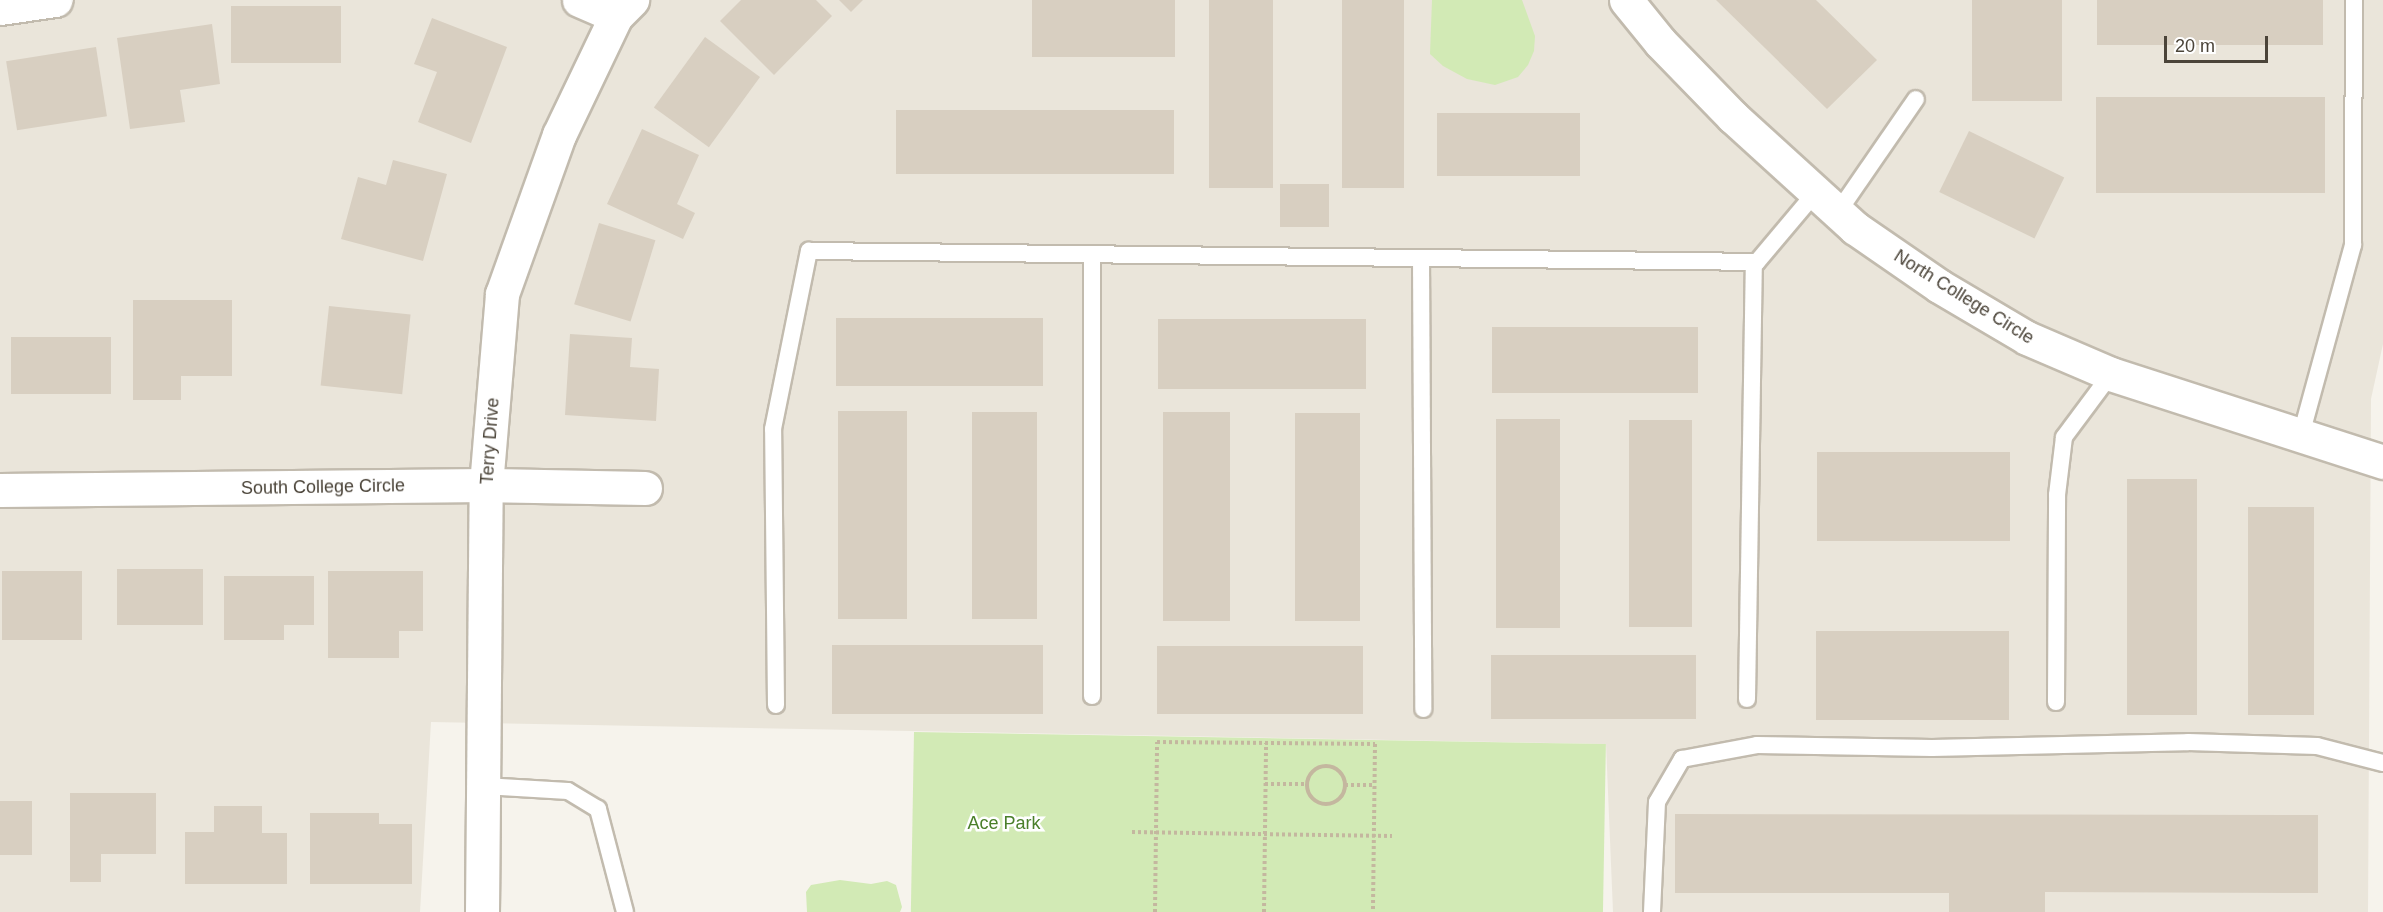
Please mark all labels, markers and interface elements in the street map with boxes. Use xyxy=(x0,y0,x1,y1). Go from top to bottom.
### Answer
scale bar xyxy=(2167,24,2270,62)
text: 20 m xyxy=(2175,36,2215,56)
street label: North College Circle xyxy=(1890,245,2038,349)
street label: Terry Drive xyxy=(476,397,504,485)
street label: South College Circle xyxy=(241,475,405,499)
park label: Ace Park xyxy=(967,812,1041,834)

